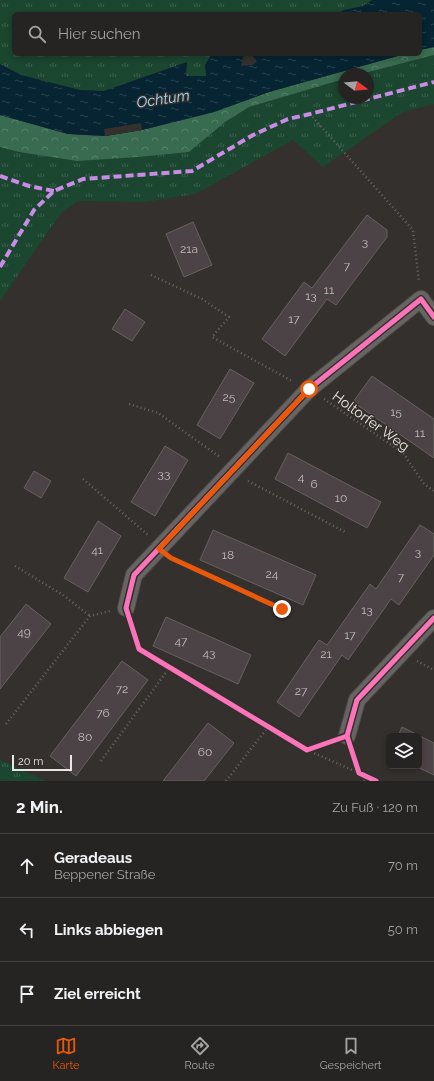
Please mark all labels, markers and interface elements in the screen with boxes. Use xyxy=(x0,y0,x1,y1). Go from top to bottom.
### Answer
search box xyxy=(12,12,422,56)
icon: search xyxy=(26,23,48,45)
text: Hier suchen xyxy=(58,25,141,43)
north arrow xyxy=(338,68,374,104)
water label: Ochtum xyxy=(135,86,191,112)
house number: 3 xyxy=(362,235,368,249)
house number: 21a xyxy=(180,242,198,256)
house number: 7 xyxy=(344,259,351,273)
house number: 11 xyxy=(324,283,334,297)
house number: 13 xyxy=(305,289,317,303)
house number: 17 xyxy=(288,312,300,326)
route start xyxy=(300,380,318,398)
street label: Holtorfer Weg xyxy=(329,388,413,454)
house number: 25 xyxy=(223,390,236,404)
house number: 15 xyxy=(390,405,402,419)
house number: 11 xyxy=(415,426,425,440)
house number: 33 xyxy=(158,467,170,481)
house number: 4 xyxy=(298,470,305,484)
house number: 6 xyxy=(310,477,318,491)
house number: 10 xyxy=(335,491,347,505)
house number: 41 xyxy=(91,543,103,557)
house number: 3 xyxy=(415,545,421,559)
house number: 18 xyxy=(222,548,234,562)
house number: 24 xyxy=(266,567,279,581)
house number: 7 xyxy=(398,570,405,584)
route end xyxy=(273,600,291,618)
house number: 13 xyxy=(361,603,373,617)
house number: 49 xyxy=(17,625,31,639)
house number: 17 xyxy=(344,628,356,642)
house number: 47 xyxy=(175,634,188,648)
house number: 43 xyxy=(203,646,215,660)
house number: 21 xyxy=(320,647,332,661)
house number: 72 xyxy=(116,682,128,696)
house number: 27 xyxy=(295,684,308,698)
house number: 76 xyxy=(96,706,110,720)
house number: 80 xyxy=(78,730,92,744)
map controls xyxy=(386,733,422,769)
button: layers xyxy=(386,733,422,769)
house number: 60 xyxy=(198,745,212,759)
scale bar xyxy=(12,753,72,772)
text: 20 m xyxy=(18,755,43,768)
text: 2 Min. xyxy=(16,797,63,817)
text: Zu Fuß · 120 m xyxy=(332,800,418,815)
text: Geradeaus xyxy=(54,849,132,867)
icon: ahead xyxy=(16,855,38,877)
text: 70 m xyxy=(388,858,418,873)
text: Beppener Straße xyxy=(54,867,155,882)
icon: left xyxy=(16,919,38,941)
text: Links abbiegen xyxy=(54,921,163,939)
text: 50 m xyxy=(388,922,418,937)
icon: arrive xyxy=(16,983,38,1005)
text: Ziel erreicht xyxy=(54,985,141,1003)
tab: Karte xyxy=(53,1035,80,1072)
tab: Route xyxy=(185,1035,215,1072)
tab: Gespeichert xyxy=(320,1035,381,1072)

